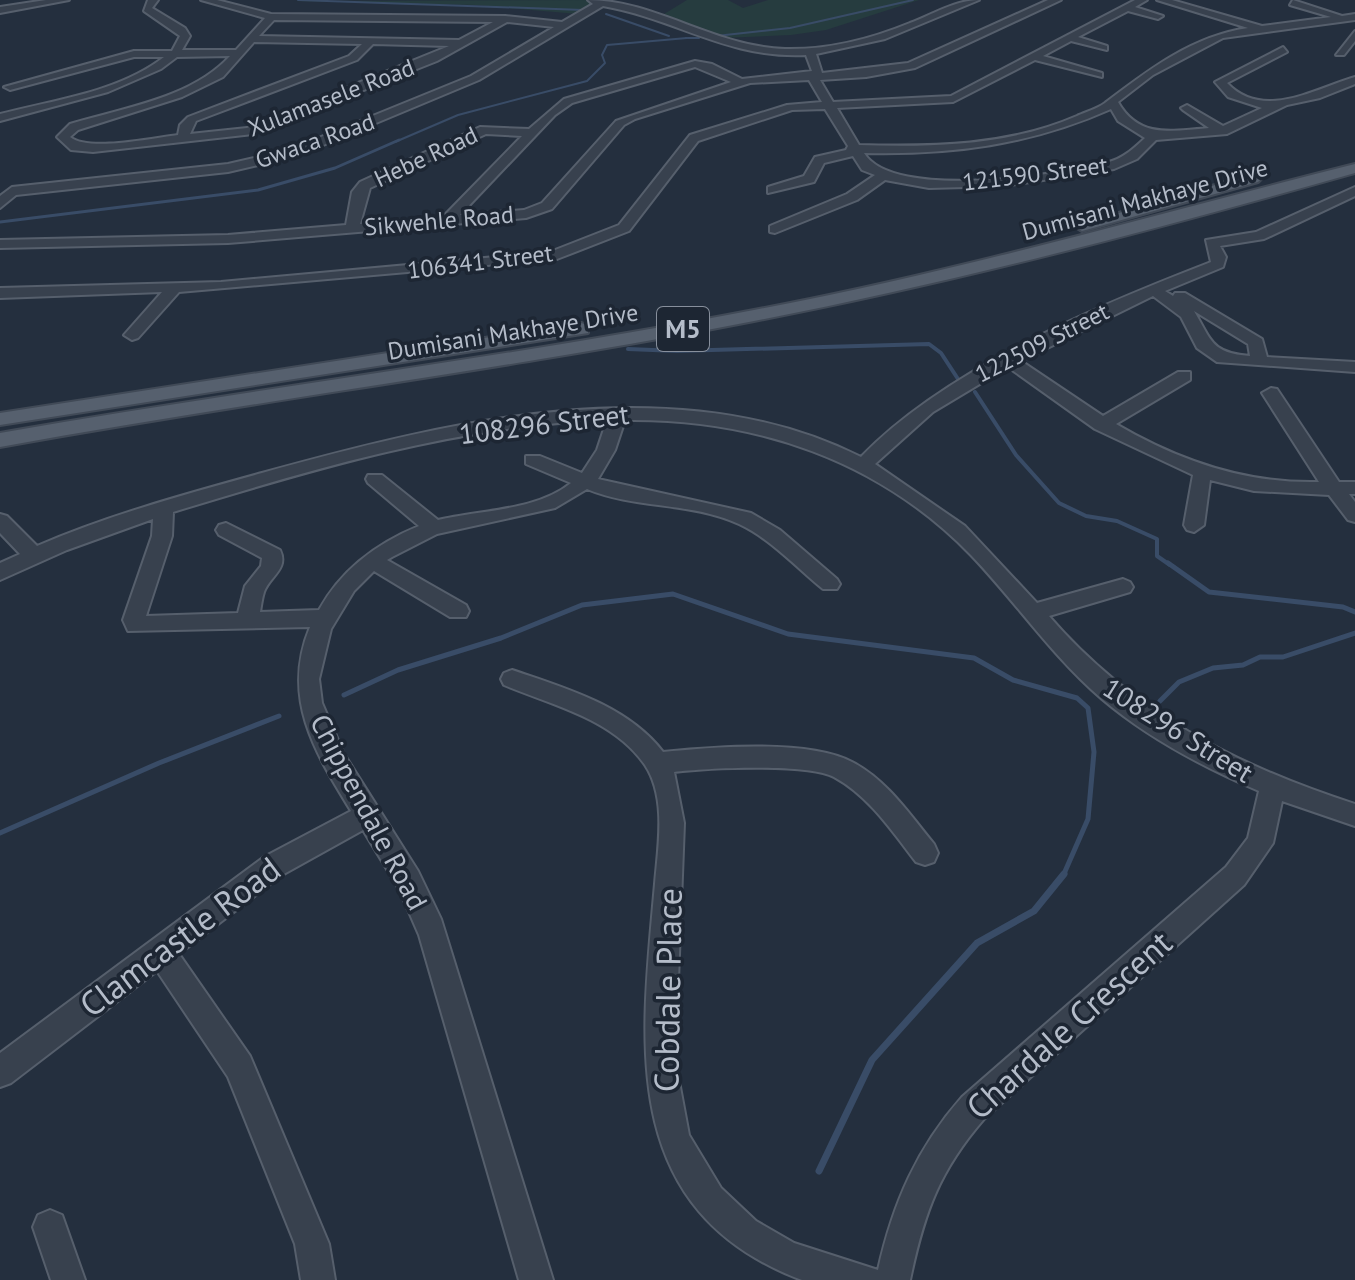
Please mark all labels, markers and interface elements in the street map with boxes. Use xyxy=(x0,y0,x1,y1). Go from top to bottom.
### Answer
street label: Xulamasele Road xyxy=(243,52,419,144)
street label: Gwaca Road xyxy=(251,106,379,175)
street label: Hebe Road xyxy=(369,119,483,194)
street label: 121590 Street xyxy=(961,149,1109,198)
street label: Dumisani Makhaye Drive xyxy=(1019,152,1271,247)
street label: Sikwehle Road xyxy=(363,199,515,242)
street label: 106341 Street xyxy=(406,237,554,286)
street label: Dumisani Makhaye Drive xyxy=(385,296,640,367)
street label: 122509 Street xyxy=(970,296,1114,390)
road number: M5 xyxy=(657,307,709,351)
street label: 108296 Street xyxy=(457,395,631,452)
street label: 108296 Street xyxy=(1096,669,1261,791)
street label: Chippendale Road xyxy=(302,707,437,916)
street label: Clamcastle Road xyxy=(70,846,289,1026)
street label: Cobdale Place xyxy=(643,888,691,1092)
street label: Chardale Crescent xyxy=(956,920,1181,1128)

